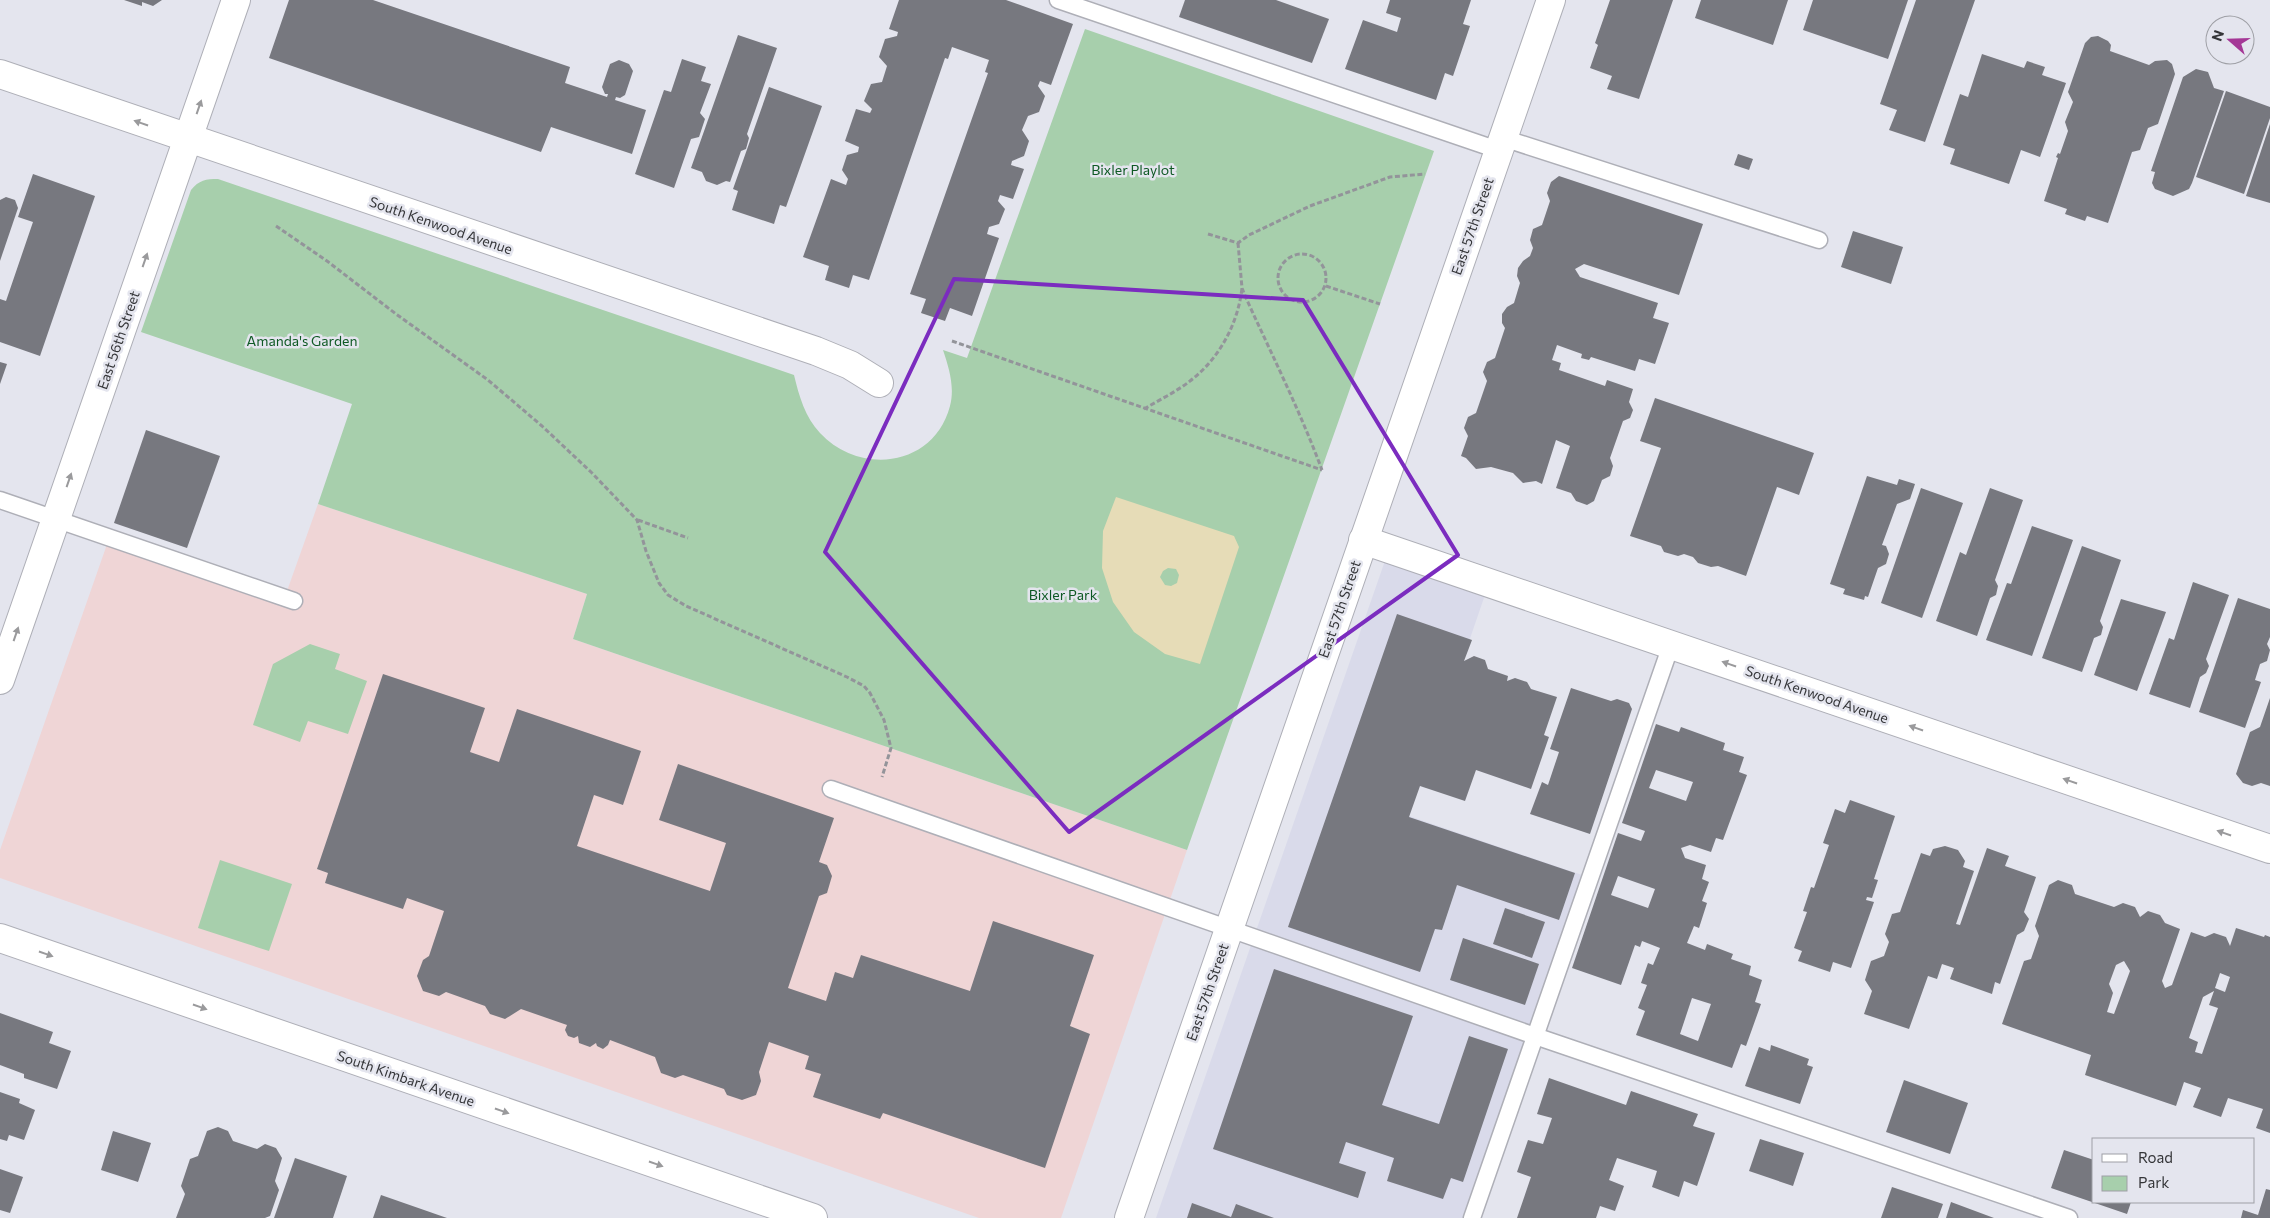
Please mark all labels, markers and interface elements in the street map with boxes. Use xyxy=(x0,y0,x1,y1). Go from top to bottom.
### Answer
north arrow xyxy=(2205,15,2255,65)
text: N xyxy=(2208,28,2227,43)
one-way arrow xyxy=(195,99,203,114)
one-way arrow xyxy=(133,119,148,127)
park label: Bixler Playlot xyxy=(1091,161,1175,178)
street label: East 57th Street xyxy=(1447,175,1497,277)
street label: South Kenwood Avenue xyxy=(367,193,515,257)
one-way arrow xyxy=(142,253,149,268)
street label: East 56th Street xyxy=(93,288,143,391)
park label: Amanda's Garden xyxy=(247,332,357,349)
one-way arrow xyxy=(65,472,73,487)
street label: East 57th Street xyxy=(1314,558,1364,660)
park label: Bixler Park xyxy=(1029,586,1098,603)
one-way arrow xyxy=(13,626,20,641)
one-way arrow xyxy=(1722,660,1737,668)
street label: South Kenwood Avenue xyxy=(1743,662,1891,726)
one-way arrow xyxy=(1908,724,1923,732)
one-way arrow xyxy=(2062,776,2077,784)
one-way arrow xyxy=(2216,829,2231,837)
street label: East 57th Street xyxy=(1182,941,1232,1043)
one-way arrow xyxy=(39,950,54,958)
one-way arrow xyxy=(192,1004,207,1011)
street label: South Kimbark Avenue xyxy=(335,1046,477,1110)
one-way arrow xyxy=(495,1108,510,1115)
legend xyxy=(2092,1138,2255,1203)
text: Road xyxy=(2138,1148,2173,1166)
one-way arrow xyxy=(649,1160,664,1168)
text: Park xyxy=(2138,1173,2169,1191)

